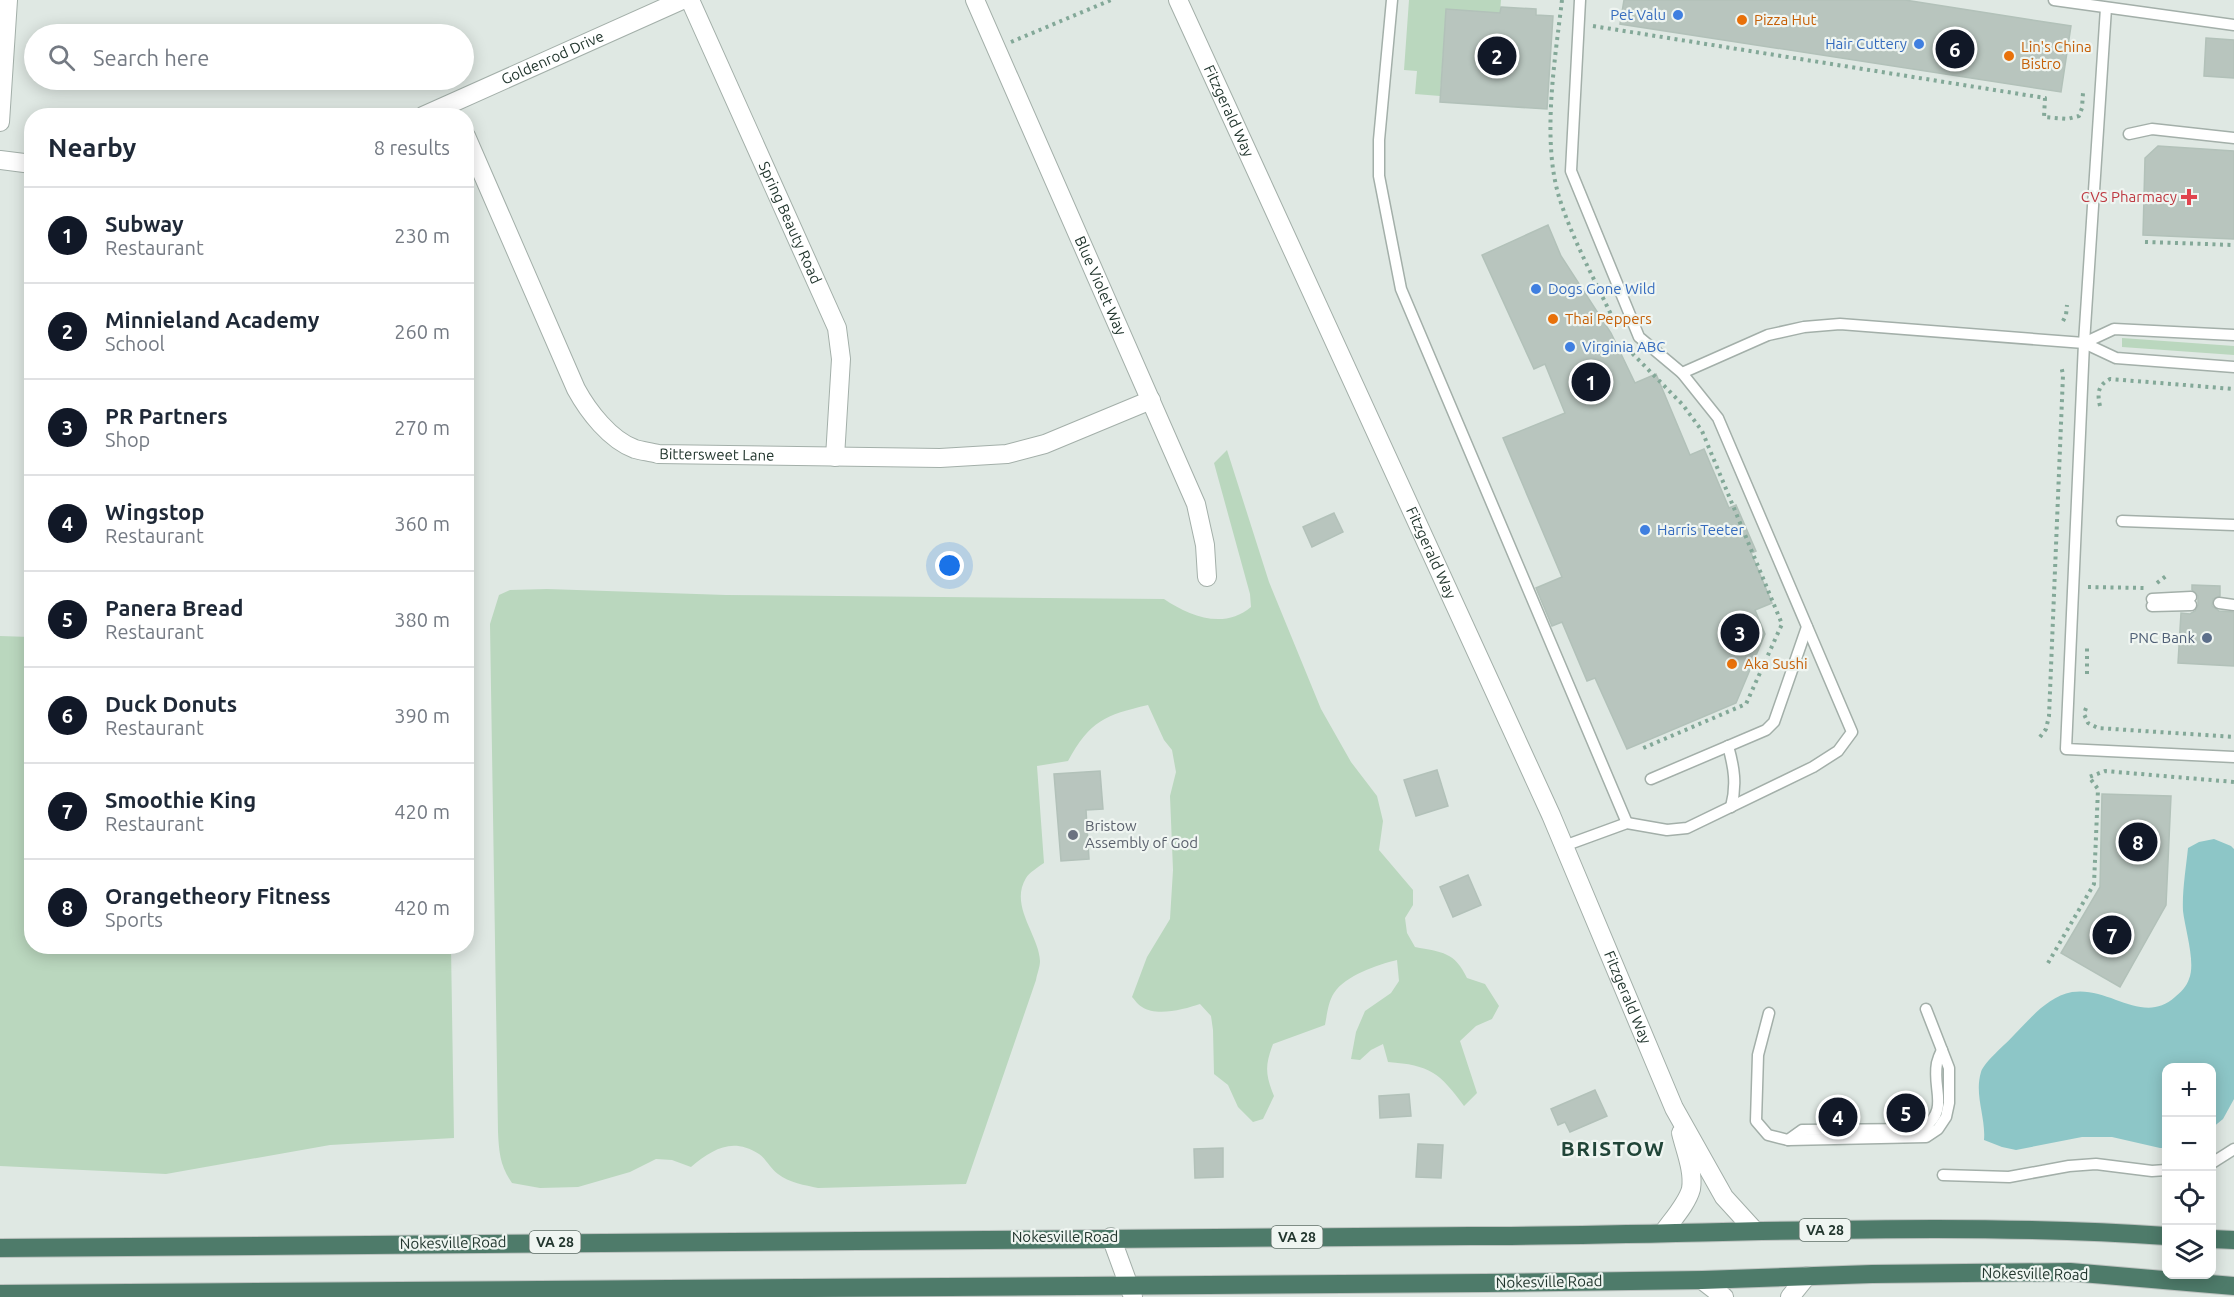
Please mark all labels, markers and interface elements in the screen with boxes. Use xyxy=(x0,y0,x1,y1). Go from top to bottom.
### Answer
place label: Pet Valu xyxy=(1610,6,1666,23)
marker: Pet Valu xyxy=(1671,8,1685,22)
place label: Pizza Hut xyxy=(1754,11,1817,28)
marker: Pizza Hut xyxy=(1735,13,1749,27)
search box xyxy=(24,24,474,90)
pin: 6 xyxy=(1936,26,1974,72)
street label: Goldenrod Drive xyxy=(499,27,606,88)
pin: 2 xyxy=(1478,34,1516,78)
place label: Hair Cuttery xyxy=(1825,35,1907,52)
marker: Hair Cuttery xyxy=(1912,37,1926,51)
place label: Lin's China Bistro xyxy=(2021,38,2092,72)
icon: search xyxy=(45,41,78,74)
text: Search here xyxy=(93,45,209,70)
marker: Lin's China Bistro xyxy=(2002,49,2016,63)
street label: Fitzgerald Way xyxy=(1201,62,1258,159)
text: Nearby xyxy=(48,133,136,162)
text: 8 results xyxy=(374,136,450,159)
street label: Spring Beauty Road xyxy=(756,159,825,286)
place label: CVS Pharmacy xyxy=(2081,188,2177,205)
marker: CVS Pharmacy xyxy=(2182,190,2196,204)
text: Subway xyxy=(105,211,184,236)
text: 1 xyxy=(62,224,73,247)
text: 230 m xyxy=(394,224,450,247)
street label: Blue Violet Way xyxy=(1072,233,1130,338)
text: Restaurant xyxy=(105,236,204,259)
place label: Dogs Gone Wild xyxy=(1548,280,1655,297)
marker: Dogs Gone Wild xyxy=(1529,282,1543,296)
text: Minnieland Academy xyxy=(105,307,319,332)
place label: Thai Peppers xyxy=(1565,310,1652,327)
marker: Thai Peppers xyxy=(1546,312,1560,326)
text: 2 xyxy=(62,320,73,343)
text: 260 m xyxy=(394,320,450,343)
text: School xyxy=(105,332,165,355)
place label: Virginia ABC xyxy=(1582,338,1665,355)
marker: Virginia ABC xyxy=(1563,340,1577,354)
pin: 1 xyxy=(1572,360,1610,404)
text: PR Partners xyxy=(105,403,228,428)
text: 3 xyxy=(62,416,73,439)
text: 270 m xyxy=(394,416,450,439)
text: Shop xyxy=(105,428,150,451)
street label: Bittersweet Lane xyxy=(659,445,775,464)
text: Wingstop xyxy=(105,499,205,524)
street label: Fitzgerald Way xyxy=(1403,504,1460,601)
text: 4 xyxy=(62,512,73,535)
text: 360 m xyxy=(394,512,450,535)
place label: Harris Teeter xyxy=(1657,521,1744,538)
marker: Harris Teeter xyxy=(1638,523,1652,537)
text: Restaurant xyxy=(105,524,204,547)
your location xyxy=(935,551,964,580)
text: Panera Bread xyxy=(105,595,243,620)
text: 5 xyxy=(62,608,73,631)
text: 380 m xyxy=(394,608,450,631)
pin: 3 xyxy=(1720,610,1760,656)
text: Restaurant xyxy=(105,620,204,643)
place label: PNC Bank xyxy=(2129,629,2195,646)
marker: PNC Bank xyxy=(2200,631,2214,645)
place label: Aka Sushi xyxy=(1744,655,1808,672)
marker: Aka Sushi xyxy=(1725,657,1739,671)
text: Duck Donuts xyxy=(105,691,237,716)
text: 6 xyxy=(62,704,73,727)
text: 390 m xyxy=(394,704,450,727)
text: Restaurant xyxy=(105,716,204,739)
text: Smoothie King xyxy=(105,787,256,812)
text: 7 xyxy=(62,800,73,823)
text: 420 m xyxy=(394,800,450,823)
text: Restaurant xyxy=(105,812,204,835)
place label: Bristow Assembly of God xyxy=(1085,817,1198,851)
pin: 8 xyxy=(2118,820,2158,864)
marker: Bristow Assembly of God xyxy=(1066,828,1080,842)
text: Orangetheory Fitness xyxy=(105,883,331,908)
text: 8 xyxy=(62,896,73,919)
text: 420 m xyxy=(394,896,450,919)
text: Sports xyxy=(105,908,163,931)
pin: 7 xyxy=(2092,912,2132,958)
street label: Fitzgerald Way xyxy=(1601,948,1655,1046)
map controls xyxy=(2162,1063,2216,1279)
button: + xyxy=(2162,1063,2216,1117)
pin: 5 xyxy=(1886,1090,1926,1136)
pin: 4 xyxy=(1818,1094,1858,1140)
button: − xyxy=(2162,1117,2216,1171)
district label: BRISTOW xyxy=(1561,1136,1665,1160)
button: locate xyxy=(2162,1171,2216,1225)
road number: VA 28 xyxy=(1800,1219,1850,1241)
button: layers xyxy=(2162,1225,2216,1279)
road number: VA 28 xyxy=(1272,1226,1322,1248)
street label: Nokesville Road xyxy=(1012,1228,1118,1245)
road number: VA 28 xyxy=(530,1231,580,1253)
street label: Nokesville Road xyxy=(399,1233,506,1252)
street label: Nokesville Road xyxy=(1982,1264,2089,1283)
street label: Nokesville Road xyxy=(1495,1272,1602,1291)

